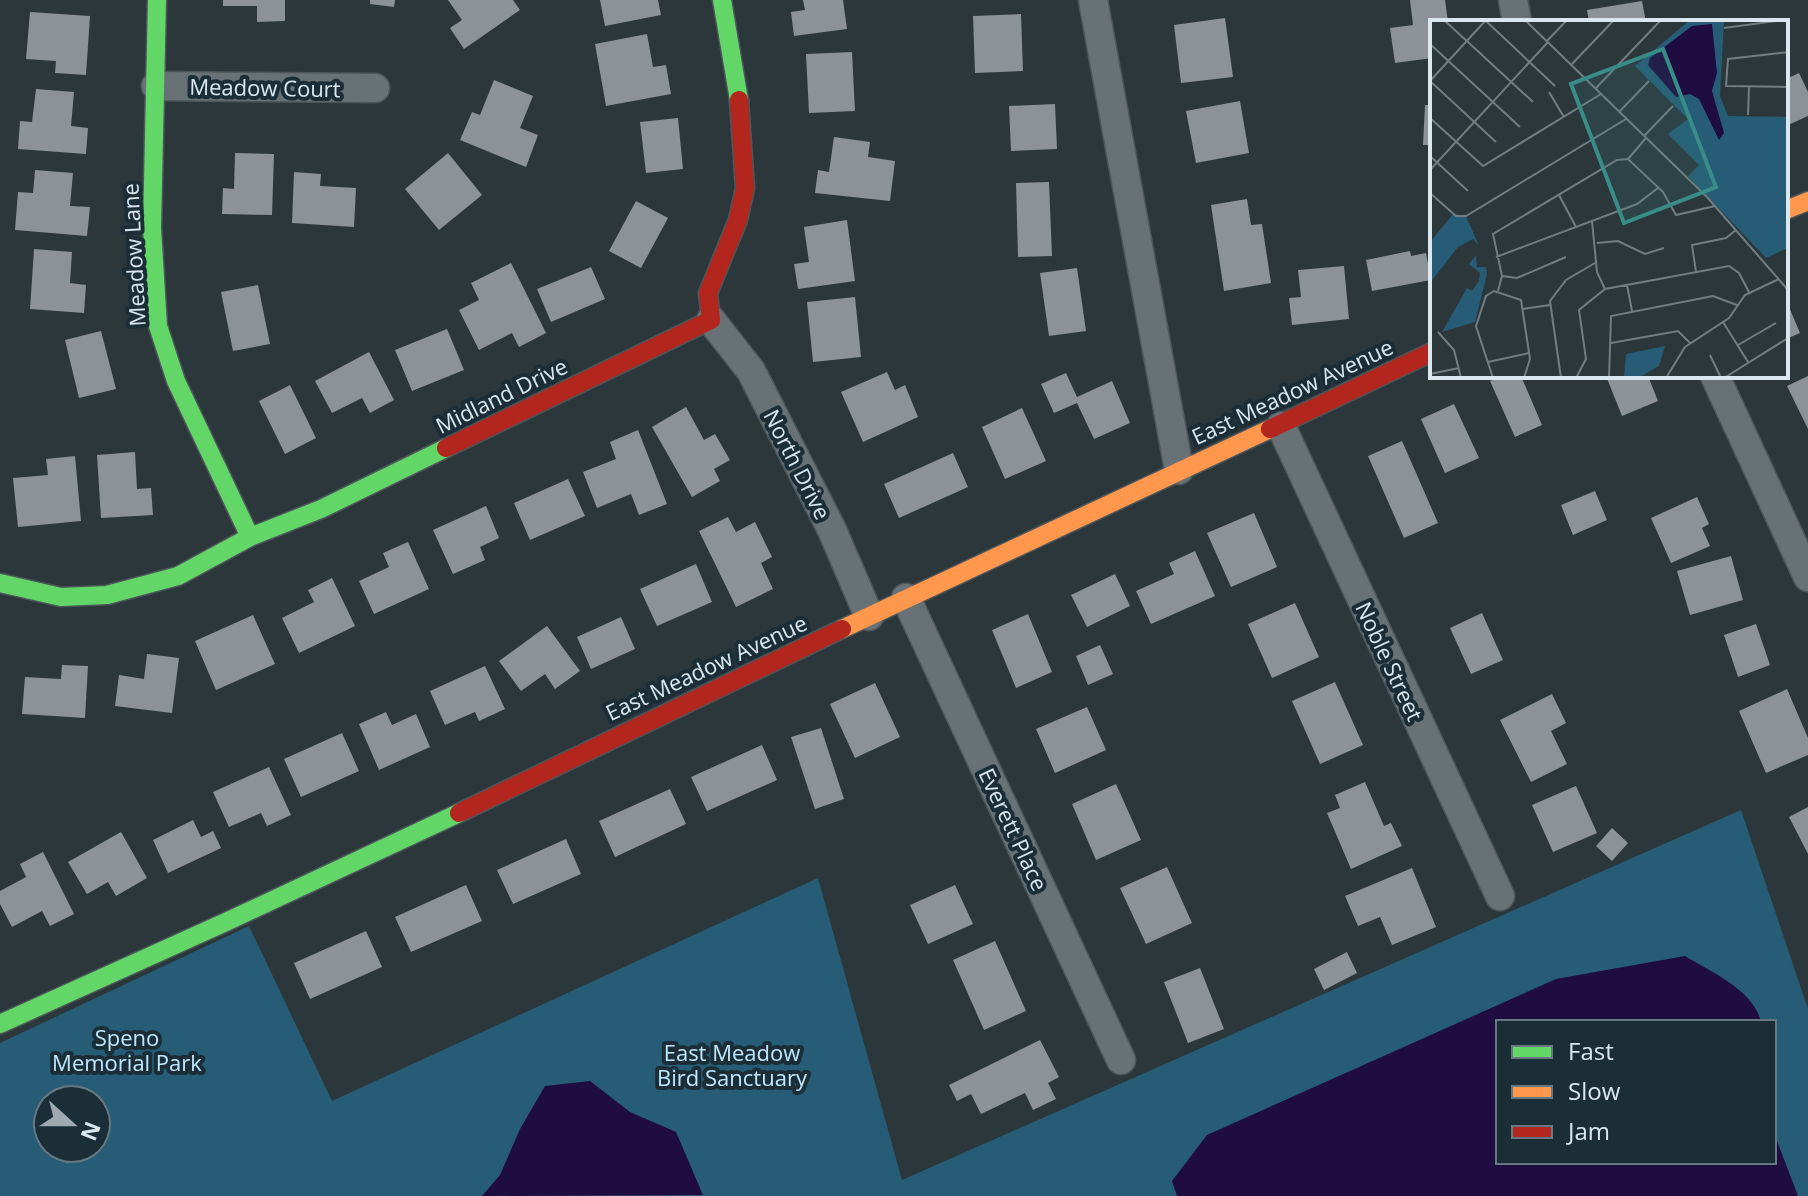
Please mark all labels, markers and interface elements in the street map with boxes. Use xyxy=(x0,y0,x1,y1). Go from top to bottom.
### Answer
inset map xyxy=(1430,20,1788,378)
street label: Meadow Court xyxy=(189,71,341,103)
street label: Meadow Lane xyxy=(114,183,152,327)
street label: East Meadow Avenue xyxy=(1186,331,1398,451)
street label: Midland Drive xyxy=(430,350,572,440)
street label: North Drive xyxy=(757,404,839,524)
street label: Noble Street xyxy=(1349,597,1431,726)
street label: East Meadow Avenue xyxy=(600,607,812,727)
street label: Everett Place xyxy=(972,763,1056,895)
legend xyxy=(1496,1020,1776,1164)
park label: Speno Memorial Park xyxy=(52,1022,202,1077)
text: Fast xyxy=(1568,1034,1614,1067)
park label: East Meadow Bird Sanctuary xyxy=(657,1037,808,1092)
text: Slow xyxy=(1568,1074,1621,1107)
north arrow xyxy=(32,1084,112,1164)
text: Jam xyxy=(1566,1114,1610,1147)
text: N xyxy=(74,1118,109,1145)

